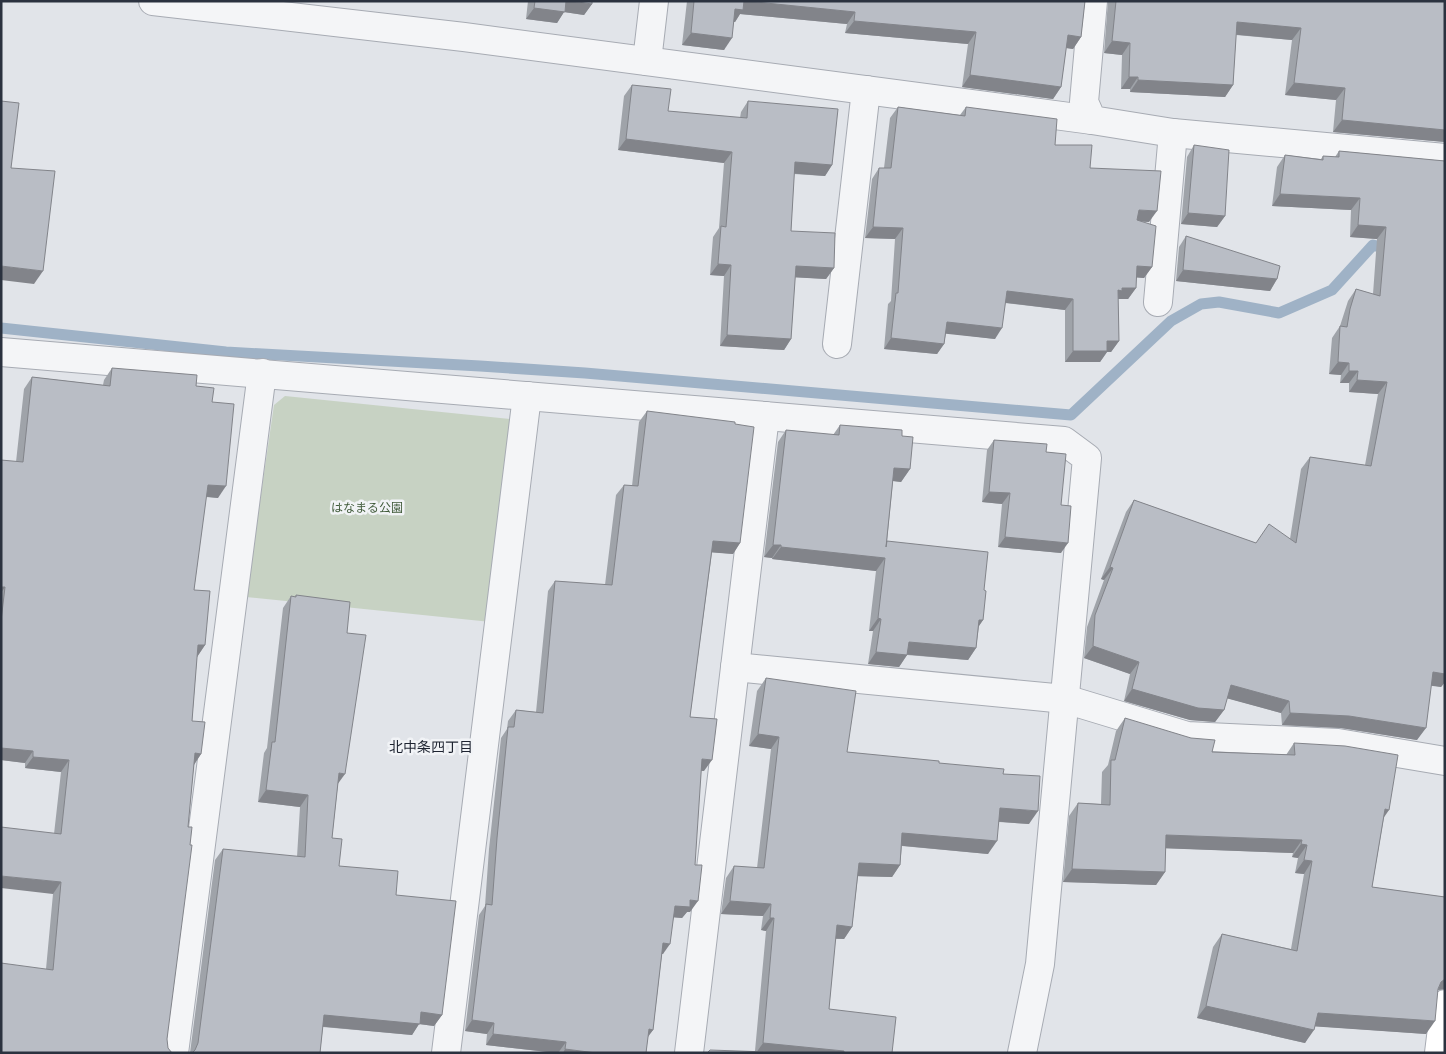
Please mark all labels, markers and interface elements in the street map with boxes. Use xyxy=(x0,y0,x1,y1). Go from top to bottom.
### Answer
park label: はなまる公園 xyxy=(331,500,403,515)
district label: 北中条四丁目 xyxy=(389,738,473,756)

